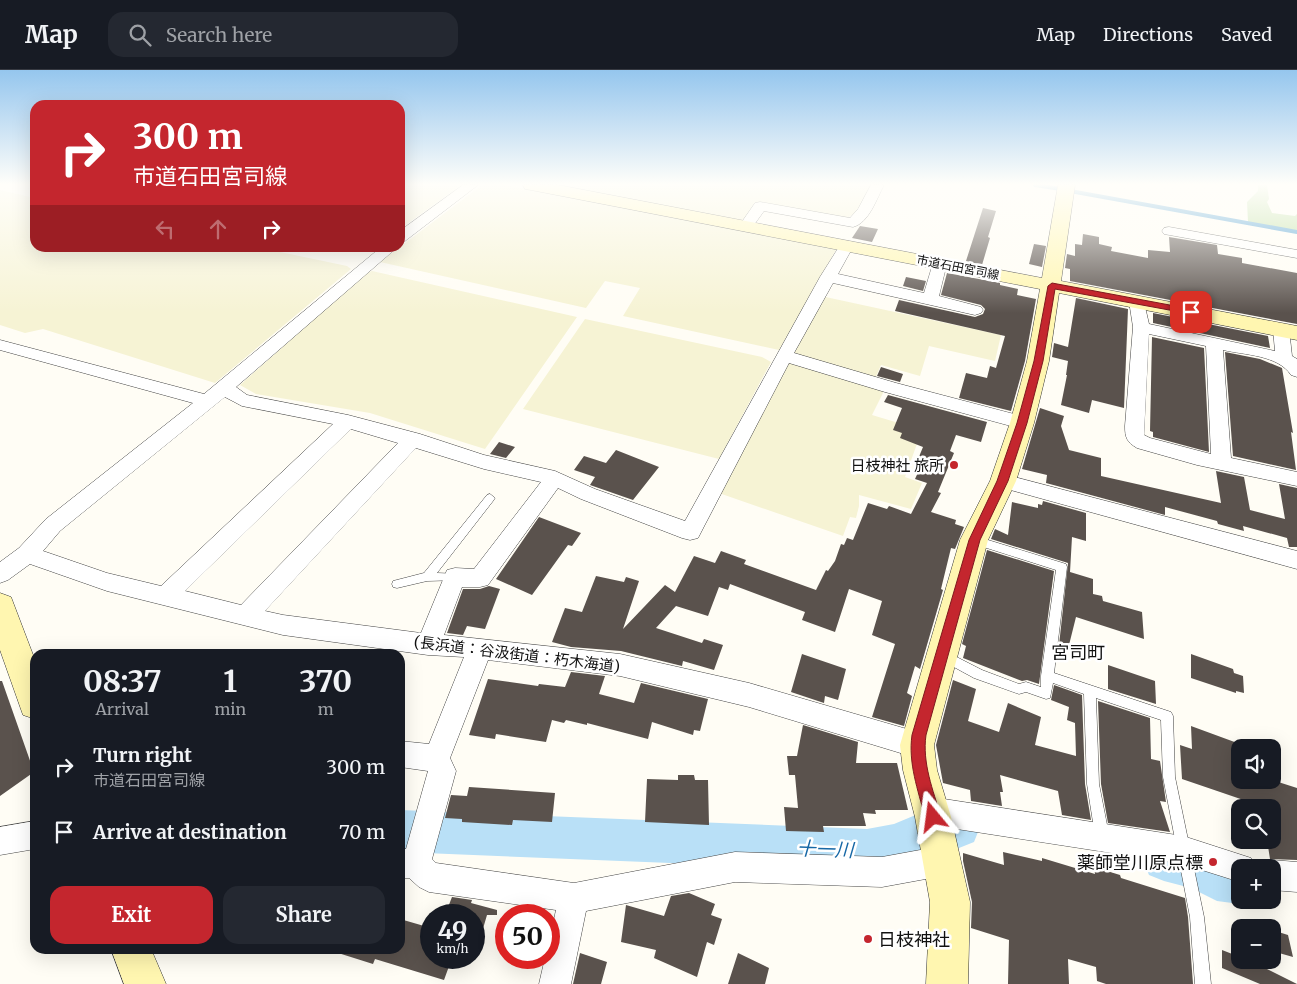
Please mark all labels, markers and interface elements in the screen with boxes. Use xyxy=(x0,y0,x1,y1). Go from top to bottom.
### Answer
search box xyxy=(108,12,458,57)
text: Map xyxy=(25,19,78,50)
icon: search xyxy=(126,21,154,49)
text: Search here xyxy=(166,23,272,47)
text: Map xyxy=(1037,23,1075,46)
text: Directions xyxy=(1103,23,1193,46)
text: Saved xyxy=(1221,23,1272,46)
text: 300 m xyxy=(133,115,243,159)
icon: right xyxy=(50,120,115,185)
text: 市道石田宮司線 xyxy=(133,162,287,190)
icon: left xyxy=(151,215,179,243)
icon: ahead xyxy=(204,215,232,243)
icon: right xyxy=(257,215,285,243)
street label: 市道石田宮司線 xyxy=(915,252,1001,282)
pin xyxy=(1170,291,1212,333)
icon: arrive xyxy=(1177,298,1205,326)
place label: 日枝神社 旅所 xyxy=(850,456,944,475)
marker: 日枝神社 旅所 xyxy=(948,459,960,471)
street label: (長浜道：谷汲街道：朽木海道) xyxy=(413,632,621,676)
district label: 宮司町 xyxy=(1051,641,1105,664)
text: 08:37 xyxy=(83,662,161,700)
text: 1 xyxy=(223,662,237,700)
text: 370 xyxy=(299,662,352,700)
text: Arrival xyxy=(96,699,149,719)
text: min xyxy=(214,699,246,719)
text: m xyxy=(318,699,334,719)
map controls xyxy=(1231,739,1281,969)
button: sound xyxy=(1231,739,1281,789)
text: Turn right xyxy=(93,743,192,767)
icon: right xyxy=(50,753,78,781)
text: 300 m xyxy=(326,755,385,779)
text: 市道石田宮司線 xyxy=(93,770,205,790)
position arrow xyxy=(906,790,958,842)
button: search xyxy=(1231,799,1281,849)
icon: arrive xyxy=(50,818,78,846)
text: Arrive at destination xyxy=(93,820,287,844)
text: 70 m xyxy=(339,820,385,844)
water label: 十一川 xyxy=(796,836,856,862)
place label: 薬師堂川原点標 xyxy=(1077,851,1203,874)
marker: 薬師堂川原点標 xyxy=(1207,856,1219,868)
button: + xyxy=(1231,859,1281,909)
button: Exit xyxy=(50,886,213,944)
button: Share xyxy=(223,886,385,944)
speed limit sign: 50 xyxy=(495,904,560,969)
text: 49 xyxy=(438,914,467,946)
button: − xyxy=(1231,919,1281,969)
place label: 日枝神社 xyxy=(878,928,950,951)
marker: 日枝神社 xyxy=(862,933,874,945)
text: km/h xyxy=(437,941,468,956)

